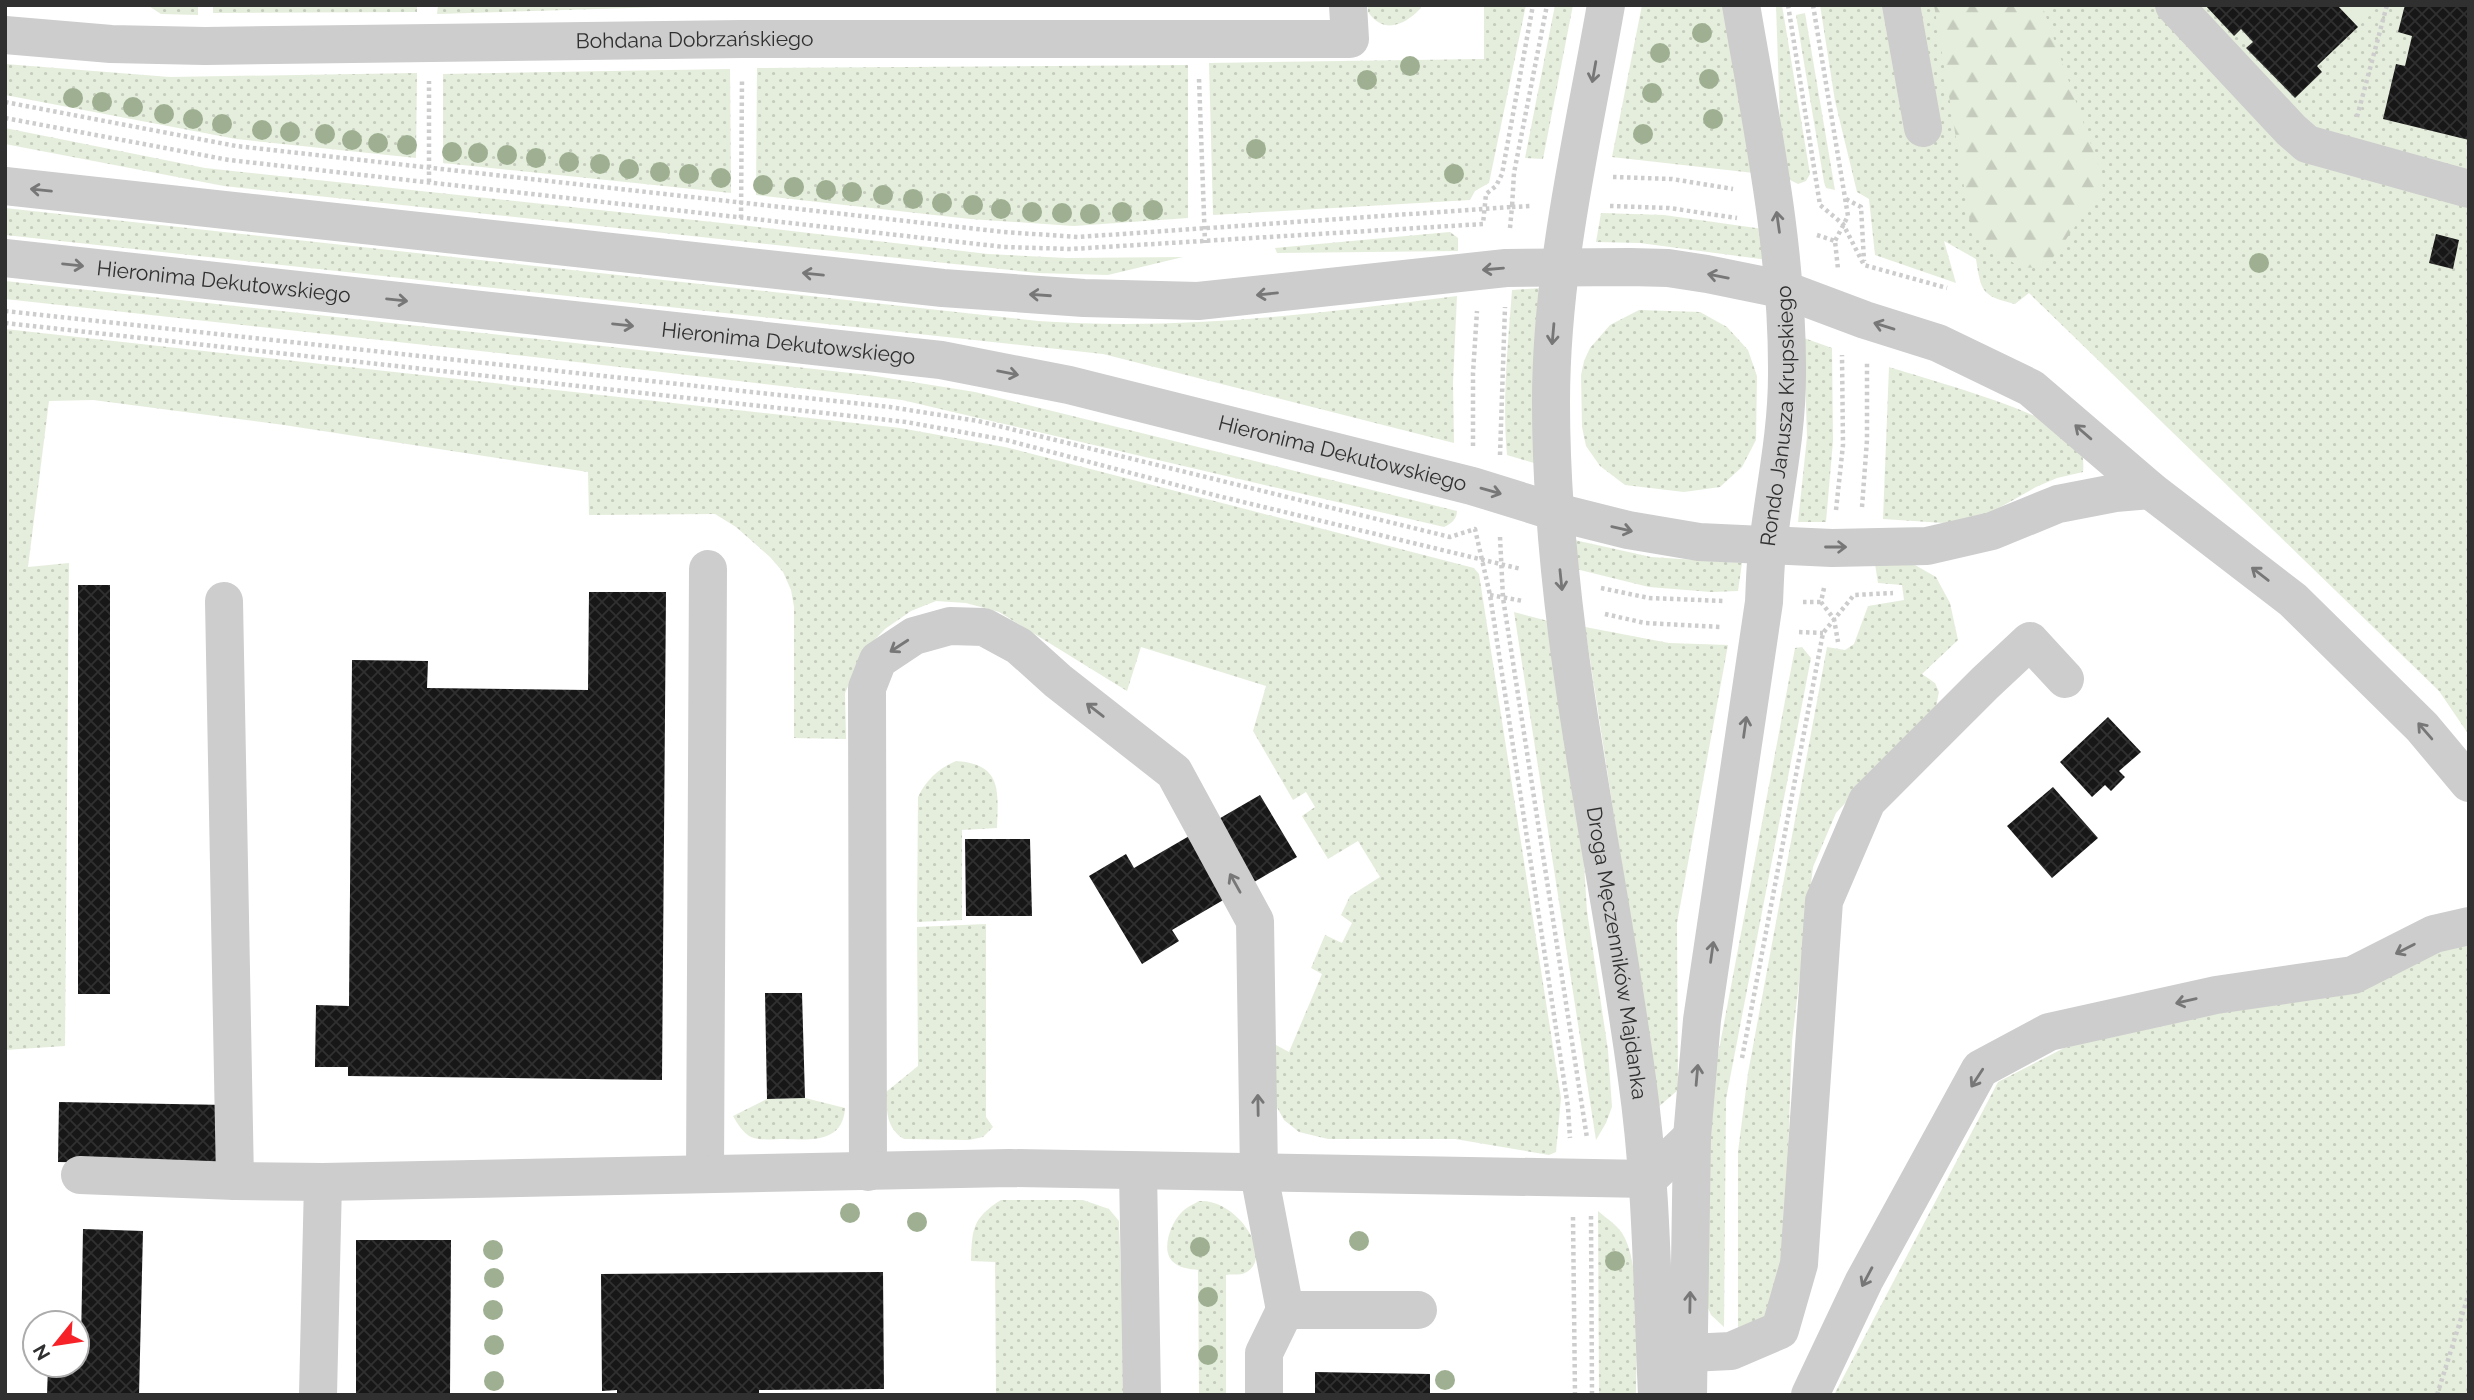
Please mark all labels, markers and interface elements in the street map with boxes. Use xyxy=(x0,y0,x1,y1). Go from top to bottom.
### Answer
street label: Bohdana Dobrzańskiego xyxy=(575,26,814,53)
one-way arrow xyxy=(1587,61,1600,83)
one-way arrow xyxy=(30,184,53,197)
one-way arrow xyxy=(1771,211,1784,234)
street label: Hieronima Dekutowskiego xyxy=(95,255,352,308)
one-way arrow xyxy=(61,259,84,272)
one-way arrow xyxy=(1482,263,1505,276)
one-way arrow xyxy=(802,267,825,280)
one-way arrow xyxy=(1707,269,1730,283)
street label: Rondo Janusza Krupskiego xyxy=(1755,285,1799,548)
one-way arrow xyxy=(1256,287,1279,300)
one-way arrow xyxy=(1029,288,1052,301)
one-way arrow xyxy=(385,294,408,307)
street label: Hieronima Dekutowskiego xyxy=(660,317,917,369)
one-way arrow xyxy=(611,319,634,332)
one-way arrow xyxy=(1874,319,1896,332)
one-way arrow xyxy=(1547,323,1560,345)
one-way arrow xyxy=(996,367,1019,380)
street label: Hieronima Dekutowskiego xyxy=(1216,410,1470,496)
one-way arrow xyxy=(2074,424,2092,440)
one-way arrow xyxy=(1480,486,1502,499)
one-way arrow xyxy=(1610,522,1633,536)
one-way arrow xyxy=(1824,540,1847,554)
one-way arrow xyxy=(2251,567,2270,582)
one-way arrow xyxy=(1555,569,1568,591)
one-way arrow xyxy=(890,639,910,653)
one-way arrow xyxy=(1086,702,1104,717)
one-way arrow xyxy=(1739,716,1752,739)
one-way arrow xyxy=(2417,722,2433,740)
street label: Droga Męczenników Majdanka xyxy=(1581,805,1653,1101)
one-way arrow xyxy=(1227,874,1241,894)
one-way arrow xyxy=(1706,941,1719,964)
one-way arrow xyxy=(2395,942,2416,956)
one-way arrow xyxy=(2175,995,2198,1009)
one-way arrow xyxy=(1691,1064,1704,1087)
one-way arrow xyxy=(1969,1068,1984,1087)
one-way arrow xyxy=(1252,1094,1265,1117)
one-way arrow xyxy=(1859,1266,1873,1287)
one-way arrow xyxy=(1683,1291,1697,1314)
north arrow xyxy=(21,1309,91,1379)
text: N xyxy=(28,1341,54,1364)

